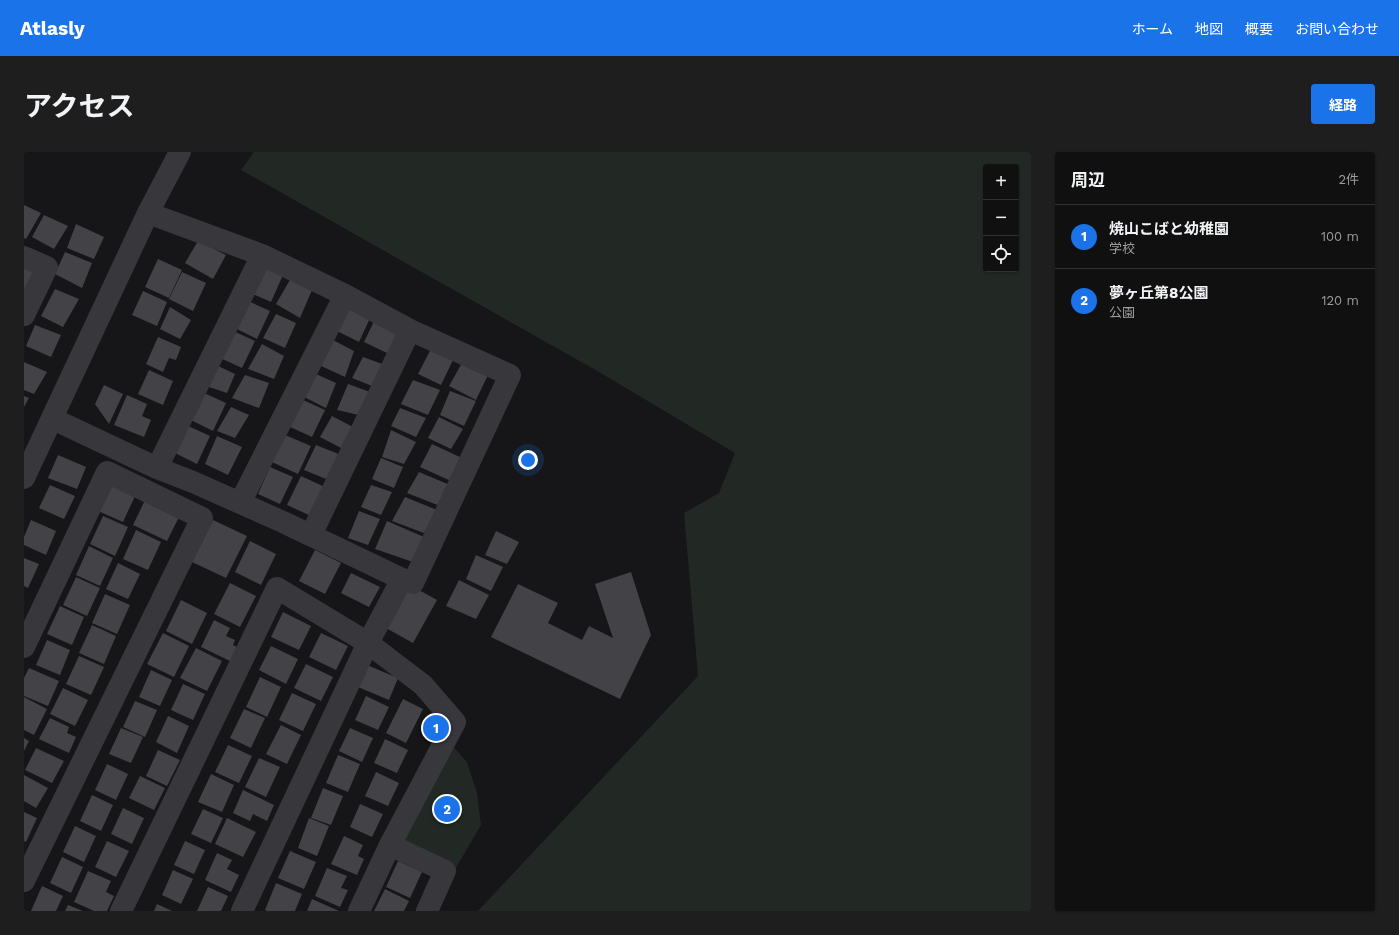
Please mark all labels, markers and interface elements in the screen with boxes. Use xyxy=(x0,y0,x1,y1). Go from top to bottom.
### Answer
text: Atlasly xyxy=(20,17,85,40)
text: ホーム xyxy=(1131,21,1173,37)
text: 地図 xyxy=(1195,21,1223,37)
text: 概要 xyxy=(1245,21,1273,37)
text: お問い合わせ xyxy=(1295,21,1379,37)
button: 経路 xyxy=(1311,84,1375,124)
text: アクセス xyxy=(24,90,135,123)
map controls xyxy=(983,164,1019,272)
button: + xyxy=(983,164,1019,200)
text: 周辺 xyxy=(1071,170,1105,190)
text: 2件 xyxy=(1338,172,1359,187)
button: − xyxy=(983,200,1019,236)
text: 焼山こばと幼稚園 xyxy=(1109,220,1229,238)
text: 1 xyxy=(1081,229,1087,244)
text: 100 m xyxy=(1321,229,1359,244)
button: locate xyxy=(983,236,1019,272)
text: 学校 xyxy=(1109,241,1135,256)
text: 夢ヶ丘第8公園 xyxy=(1109,284,1208,302)
text: 2 xyxy=(1080,293,1088,308)
text: 120 m xyxy=(1321,293,1359,308)
text: 公園 xyxy=(1109,305,1135,320)
your location xyxy=(518,450,538,470)
pin: 1 xyxy=(423,713,449,743)
pin: 2 xyxy=(434,794,460,824)

